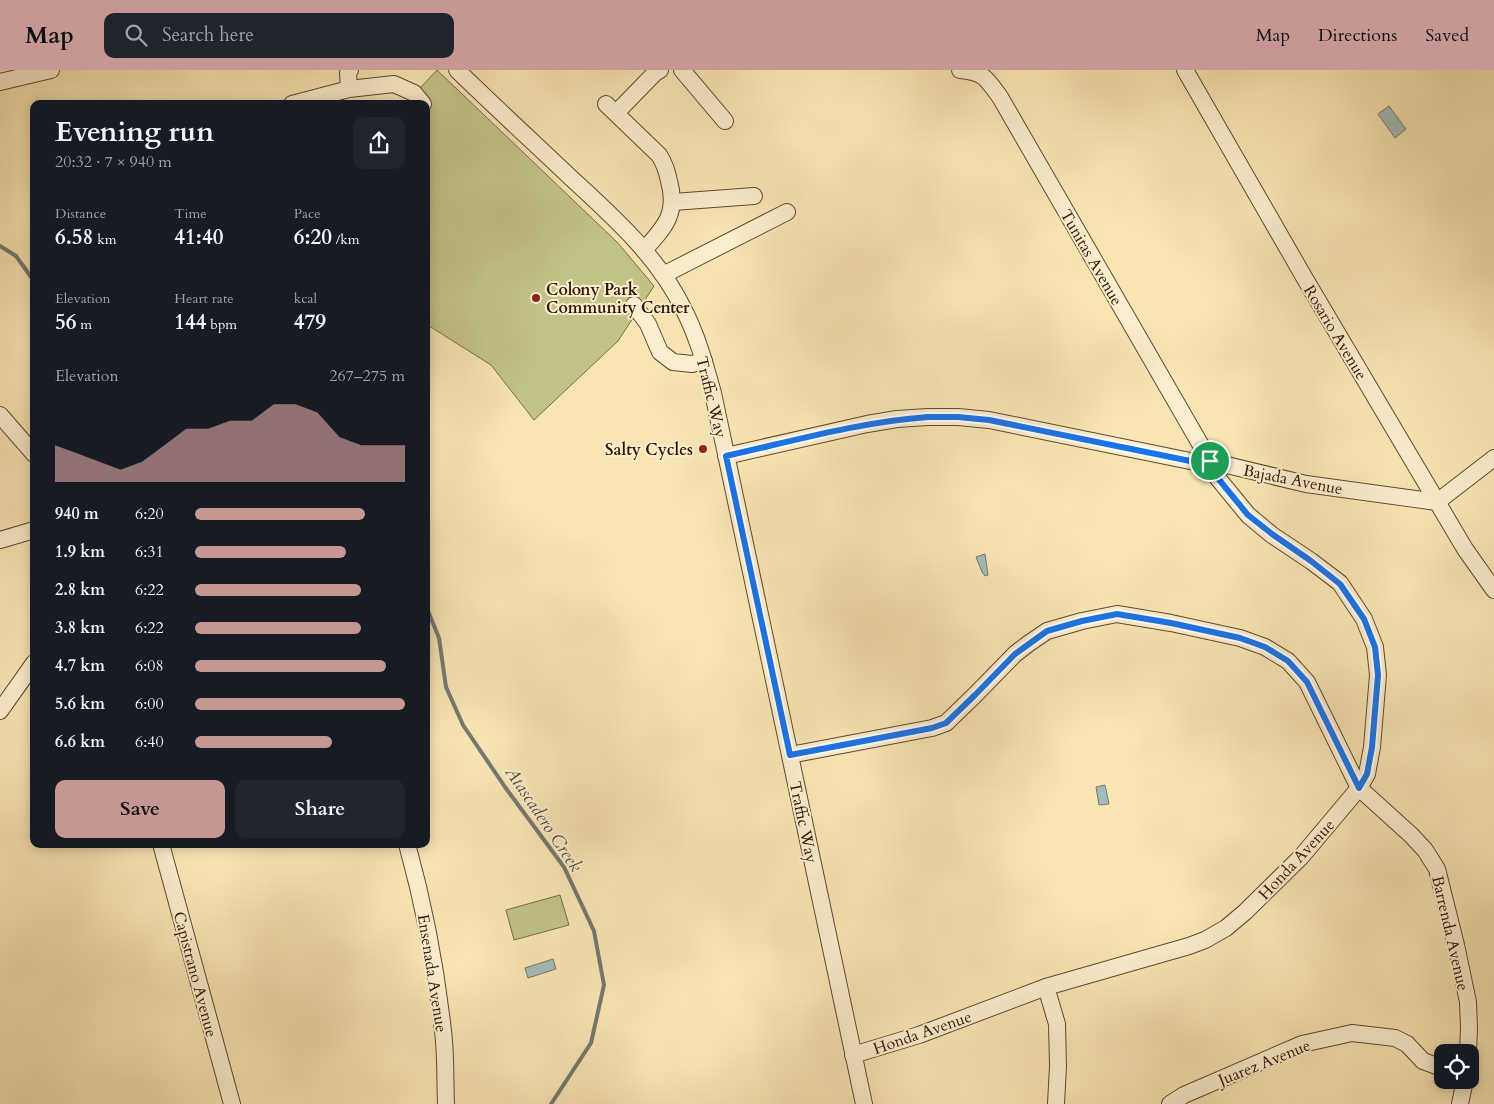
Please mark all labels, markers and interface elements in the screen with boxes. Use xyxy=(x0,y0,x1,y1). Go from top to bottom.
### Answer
search box xyxy=(104,13,454,58)
text: Map xyxy=(25,19,74,52)
icon: search xyxy=(122,21,150,49)
text: Search here xyxy=(162,22,254,48)
text: Map xyxy=(1256,23,1290,48)
text: Directions xyxy=(1318,23,1397,48)
text: Saved xyxy=(1425,23,1469,48)
text: Evening run xyxy=(55,113,214,151)
button: share xyxy=(353,117,405,169)
text: 20:32 · 7 × 940 m xyxy=(55,151,172,173)
text: Distance xyxy=(55,204,106,223)
text: Time xyxy=(174,204,207,223)
text: Pace xyxy=(294,204,321,223)
street label: Tunitas Avenue xyxy=(1055,205,1128,310)
text: 6.58 xyxy=(55,223,93,252)
text: 41:40 xyxy=(174,223,223,252)
text: 6:20 xyxy=(294,223,332,252)
text: km xyxy=(93,230,116,249)
text: /km xyxy=(332,230,360,249)
place label: Colony Park Community Center xyxy=(546,279,690,319)
street label: Rosario Avenue xyxy=(1298,281,1372,384)
text: Elevation xyxy=(55,289,111,308)
text: Heart rate xyxy=(174,289,234,308)
text: kcal xyxy=(294,289,317,308)
marker: Colony Park Community Center xyxy=(530,292,542,304)
text: 56 xyxy=(55,308,77,337)
text: 144 xyxy=(174,308,207,337)
text: 479 xyxy=(294,308,326,337)
text: m xyxy=(77,315,92,334)
text: bpm xyxy=(207,315,237,334)
street label: Traffic Way xyxy=(690,354,732,441)
text: Elevation xyxy=(55,365,119,387)
text: 267–275 m xyxy=(329,365,405,387)
place label: Salty Cycles xyxy=(605,439,693,461)
pin xyxy=(1189,440,1231,482)
marker: Salty Cycles xyxy=(697,443,709,455)
icon: arrive xyxy=(1196,447,1224,475)
street label: Bajada Avenue xyxy=(1241,460,1344,500)
text: 940 m xyxy=(55,503,99,525)
text: 6:20 xyxy=(135,503,164,525)
text: 1.9 km xyxy=(55,541,105,563)
text: 6:31 xyxy=(135,541,164,563)
text: 2.8 km xyxy=(55,579,105,601)
text: 6:22 xyxy=(135,579,164,601)
text: 3.8 km xyxy=(55,617,105,639)
text: 6:22 xyxy=(135,617,164,639)
text: 4.7 km xyxy=(55,655,105,677)
text: 6:08 xyxy=(135,655,164,677)
text: 5.6 km xyxy=(55,693,105,715)
text: 6:00 xyxy=(135,693,164,715)
text: 6.6 km xyxy=(55,731,105,753)
text: 6:40 xyxy=(135,731,164,753)
water label: Atascadero Creek xyxy=(498,761,588,877)
street label: Traffic Way xyxy=(784,779,823,866)
button: Save xyxy=(55,780,225,838)
button: Share xyxy=(235,780,405,838)
street label: Honda Avenue xyxy=(1254,815,1340,905)
street label: Barrenda Avenue xyxy=(1426,874,1474,993)
street label: Capistrano Avenue xyxy=(168,909,222,1040)
street label: Ensenada Avenue xyxy=(412,913,452,1034)
street label: Honda Avenue xyxy=(870,1006,974,1060)
street label: Juarez Avenue xyxy=(1213,1034,1314,1092)
map controls xyxy=(1434,1044,1479,1089)
button: locate xyxy=(1434,1044,1479,1089)

